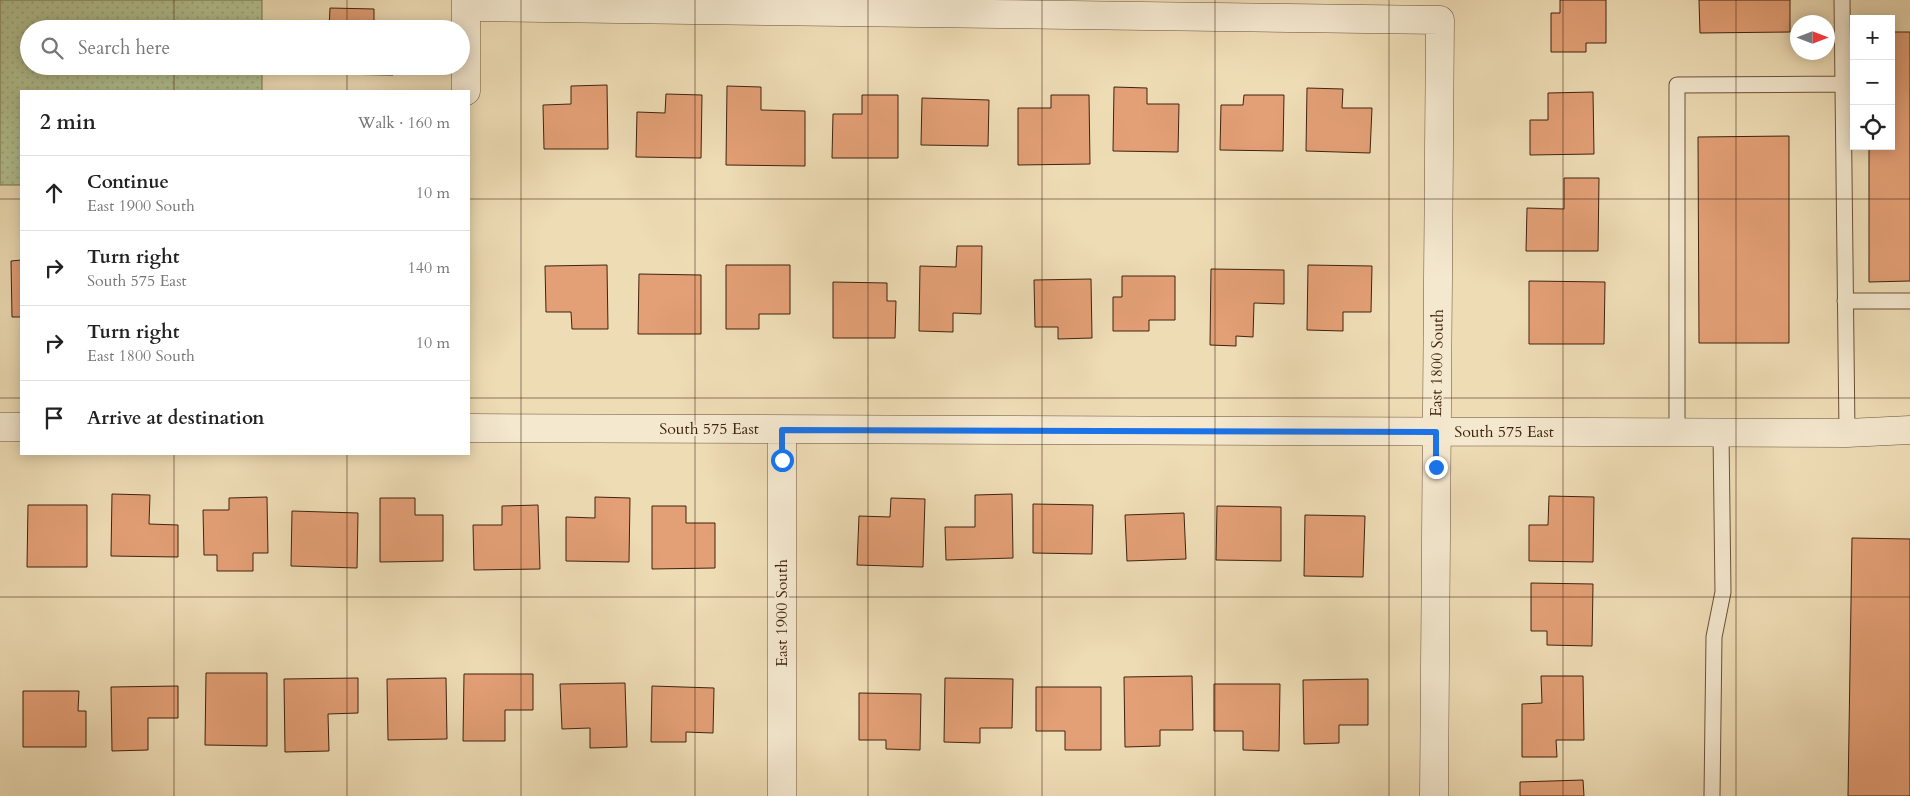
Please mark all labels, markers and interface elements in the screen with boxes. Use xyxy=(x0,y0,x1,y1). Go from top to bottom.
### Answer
north arrow xyxy=(1790,15,1835,60)
map controls xyxy=(1850,15,1895,150)
button: + xyxy=(1850,15,1895,60)
search box xyxy=(20,20,470,75)
icon: search xyxy=(38,34,66,62)
text: Search here xyxy=(78,35,170,61)
button: − xyxy=(1850,60,1895,105)
button: locate xyxy=(1850,105,1895,150)
text: 2 min xyxy=(40,108,96,137)
text: Walk · 160 m xyxy=(358,112,450,134)
text: Continue xyxy=(87,169,169,195)
icon: ahead xyxy=(40,179,68,207)
text: 10 m xyxy=(416,182,450,204)
text: East 1900 South xyxy=(87,195,195,217)
text: Turn right xyxy=(87,244,179,270)
icon: right xyxy=(40,254,68,282)
text: 140 m xyxy=(408,257,450,279)
text: South 575 East xyxy=(87,270,187,292)
street label: East 1800 South xyxy=(1425,309,1449,417)
text: Turn right xyxy=(87,319,179,345)
icon: right xyxy=(40,329,68,357)
text: 10 m xyxy=(416,332,450,354)
text: East 1800 South xyxy=(87,345,195,367)
icon: arrive xyxy=(40,404,68,432)
text: Arrive at destination xyxy=(87,405,264,431)
street label: South 575 East xyxy=(659,418,759,440)
street label: South 575 East xyxy=(1454,421,1554,443)
route start xyxy=(771,449,794,472)
route end xyxy=(1425,456,1448,479)
street label: East 1900 South xyxy=(771,559,793,667)

